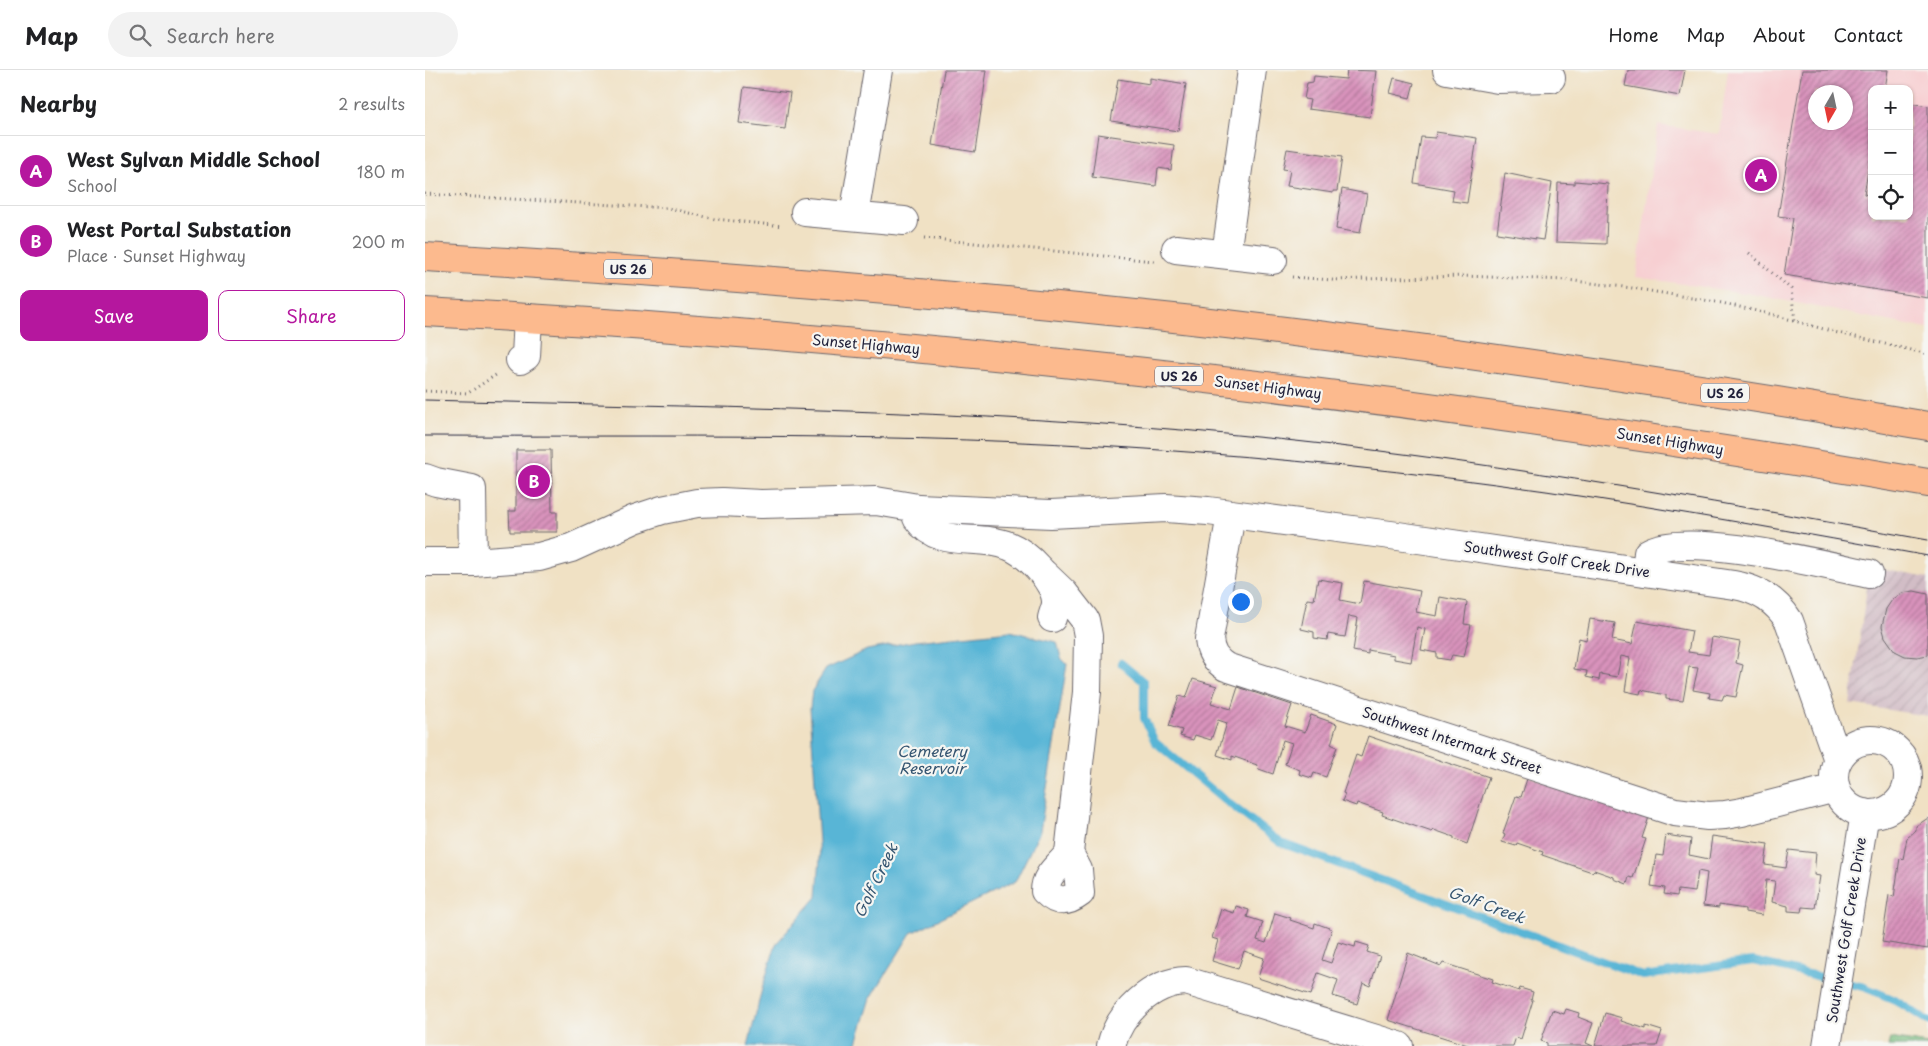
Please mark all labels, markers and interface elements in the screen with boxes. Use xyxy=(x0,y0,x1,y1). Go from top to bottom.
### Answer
search box xyxy=(108,12,458,57)
text: Map xyxy=(25,17,78,53)
icon: search xyxy=(126,21,154,49)
text: Search here xyxy=(166,21,275,49)
text: Home xyxy=(1608,21,1658,48)
text: Map xyxy=(1686,21,1725,48)
text: About xyxy=(1753,21,1805,48)
text: Contact xyxy=(1833,21,1903,48)
north arrow xyxy=(1808,85,1853,130)
map controls xyxy=(1868,85,1913,220)
button: + xyxy=(1868,85,1913,130)
text: Nearby xyxy=(20,87,97,119)
text: 2 results xyxy=(338,91,405,115)
button: − xyxy=(1868,130,1913,175)
text: West Sylvan Middle School xyxy=(67,145,320,173)
pin: A xyxy=(1745,156,1777,194)
text: A xyxy=(30,159,42,183)
text: 180 m xyxy=(357,159,405,183)
text: School xyxy=(67,173,117,197)
button: locate xyxy=(1868,175,1913,220)
text: West Portal Substation xyxy=(67,215,292,243)
text: B xyxy=(31,229,41,253)
text: 200 m xyxy=(352,229,405,253)
text: Place · Sunset Highway xyxy=(67,243,246,267)
road number: US 26 xyxy=(604,260,652,278)
button: Save xyxy=(20,290,208,341)
button: Share xyxy=(218,290,405,341)
street label: Sunset Highway xyxy=(811,329,921,359)
road number: US 26 xyxy=(1155,366,1203,386)
street label: Sunset Highway xyxy=(1213,370,1323,404)
road number: US 26 xyxy=(1701,384,1749,402)
street label: Sunset Highway xyxy=(1615,422,1725,460)
pin: B xyxy=(518,462,550,500)
street label: Southwest Golf Creek Drive xyxy=(1463,536,1651,582)
your location xyxy=(1228,589,1254,615)
street label: Southwest Intermark Street xyxy=(1360,701,1545,779)
water label: Cemetery Reservoir xyxy=(897,739,968,779)
street label: Southwest Golf Creek Drive xyxy=(1821,836,1871,1024)
water label: Golf Creek xyxy=(847,838,903,921)
water label: Golf Creek xyxy=(1446,880,1529,929)

